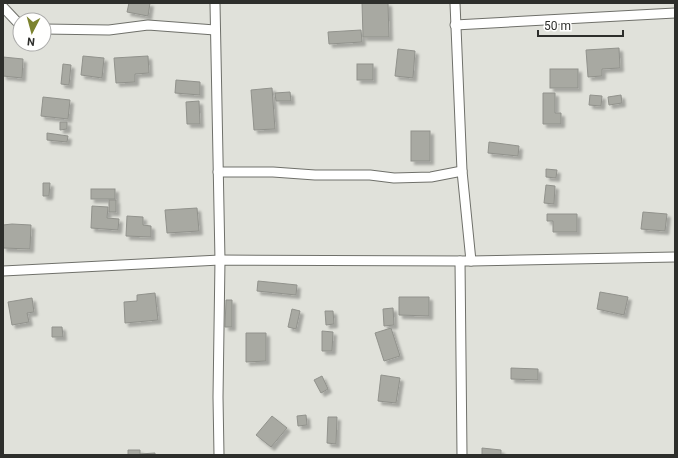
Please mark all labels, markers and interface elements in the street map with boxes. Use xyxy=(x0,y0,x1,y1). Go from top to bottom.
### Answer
north arrow xyxy=(12,12,52,52)
scale bar xyxy=(538,12,623,38)
text: 50 m xyxy=(544,19,571,33)
text: N xyxy=(26,35,36,48)

